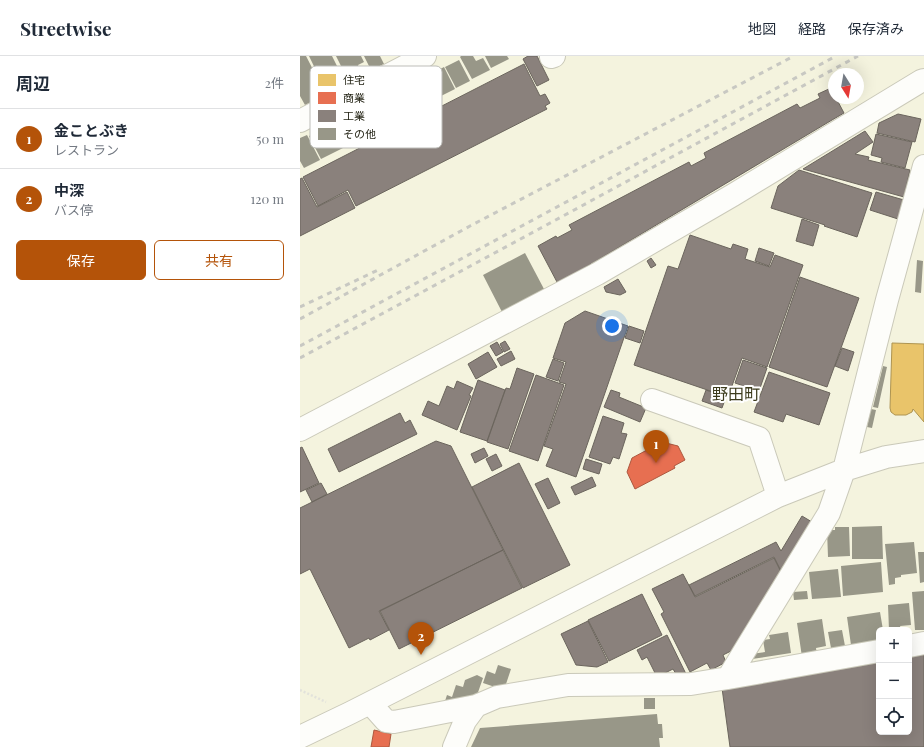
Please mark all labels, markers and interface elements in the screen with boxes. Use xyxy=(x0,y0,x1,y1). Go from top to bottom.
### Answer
text: Streetwise xyxy=(20,15,112,41)
text: 地図 xyxy=(748,19,776,38)
text: 経路 xyxy=(798,19,826,38)
text: 保存済み xyxy=(848,19,904,38)
legend xyxy=(310,66,442,148)
north arrow xyxy=(828,68,864,104)
text: 周辺 xyxy=(16,72,50,94)
text: 住宅 xyxy=(343,72,365,87)
text: 2件 xyxy=(265,74,284,91)
text: 商業 xyxy=(343,90,365,105)
text: 工業 xyxy=(343,108,365,123)
text: 金ことぶき xyxy=(54,120,129,140)
text: その他 xyxy=(343,126,376,141)
text: 1 xyxy=(27,130,31,147)
text: 50 m xyxy=(256,130,284,147)
text: レストラン xyxy=(54,141,119,158)
text: 中深 xyxy=(54,180,84,200)
text: 2 xyxy=(26,190,32,207)
text: 120 m xyxy=(250,190,284,207)
text: バス停 xyxy=(54,201,93,218)
button: 保存 xyxy=(16,240,146,280)
button: 共有 xyxy=(154,240,284,280)
your location xyxy=(602,316,622,336)
district label: 野田町 xyxy=(712,383,760,404)
pin: 1 xyxy=(643,430,669,463)
pin: 2 xyxy=(408,622,434,655)
map controls xyxy=(876,627,912,735)
button: + xyxy=(876,627,912,663)
button: − xyxy=(876,663,912,699)
button: locate xyxy=(876,699,912,735)

